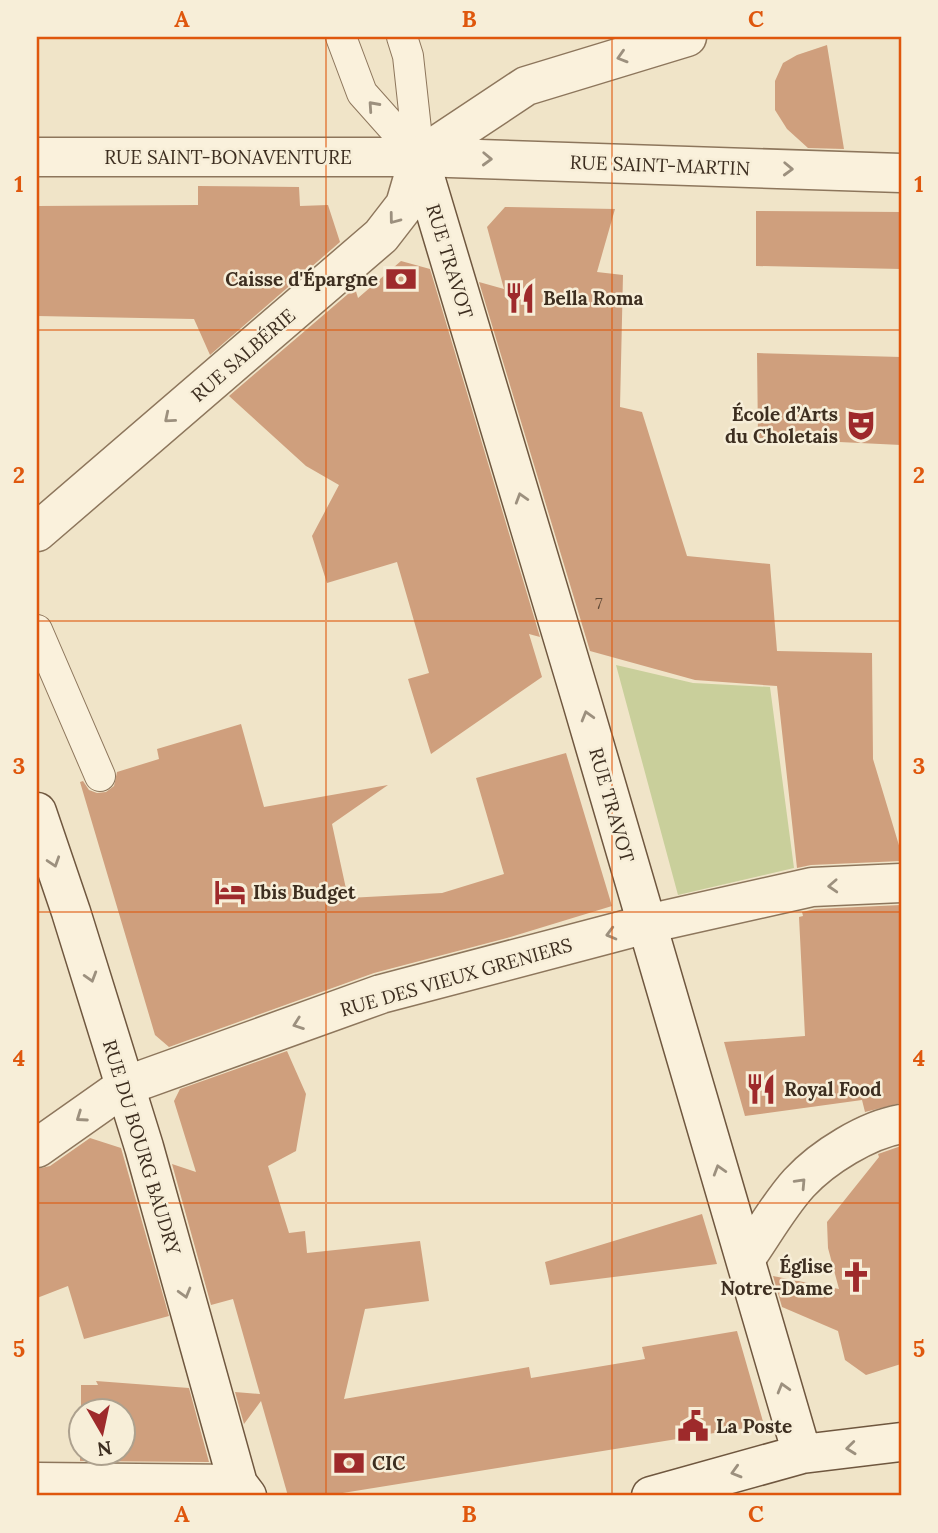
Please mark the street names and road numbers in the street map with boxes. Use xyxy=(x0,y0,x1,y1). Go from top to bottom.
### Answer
street label: RUE SAINT-BONAVENTURE xyxy=(104,145,352,169)
street label: RUE SAINT-MARTIN xyxy=(569,150,751,180)
street label: RUE TRAVOT xyxy=(421,201,479,321)
street label: RUE SALBÉRIE xyxy=(186,303,300,407)
street label: RUE TRAVOT xyxy=(584,745,640,865)
street label: RUE DES VIEUX GRENIERS xyxy=(337,932,575,1022)
street label: RUE DU BOURG BAUDRY xyxy=(98,1037,186,1258)

